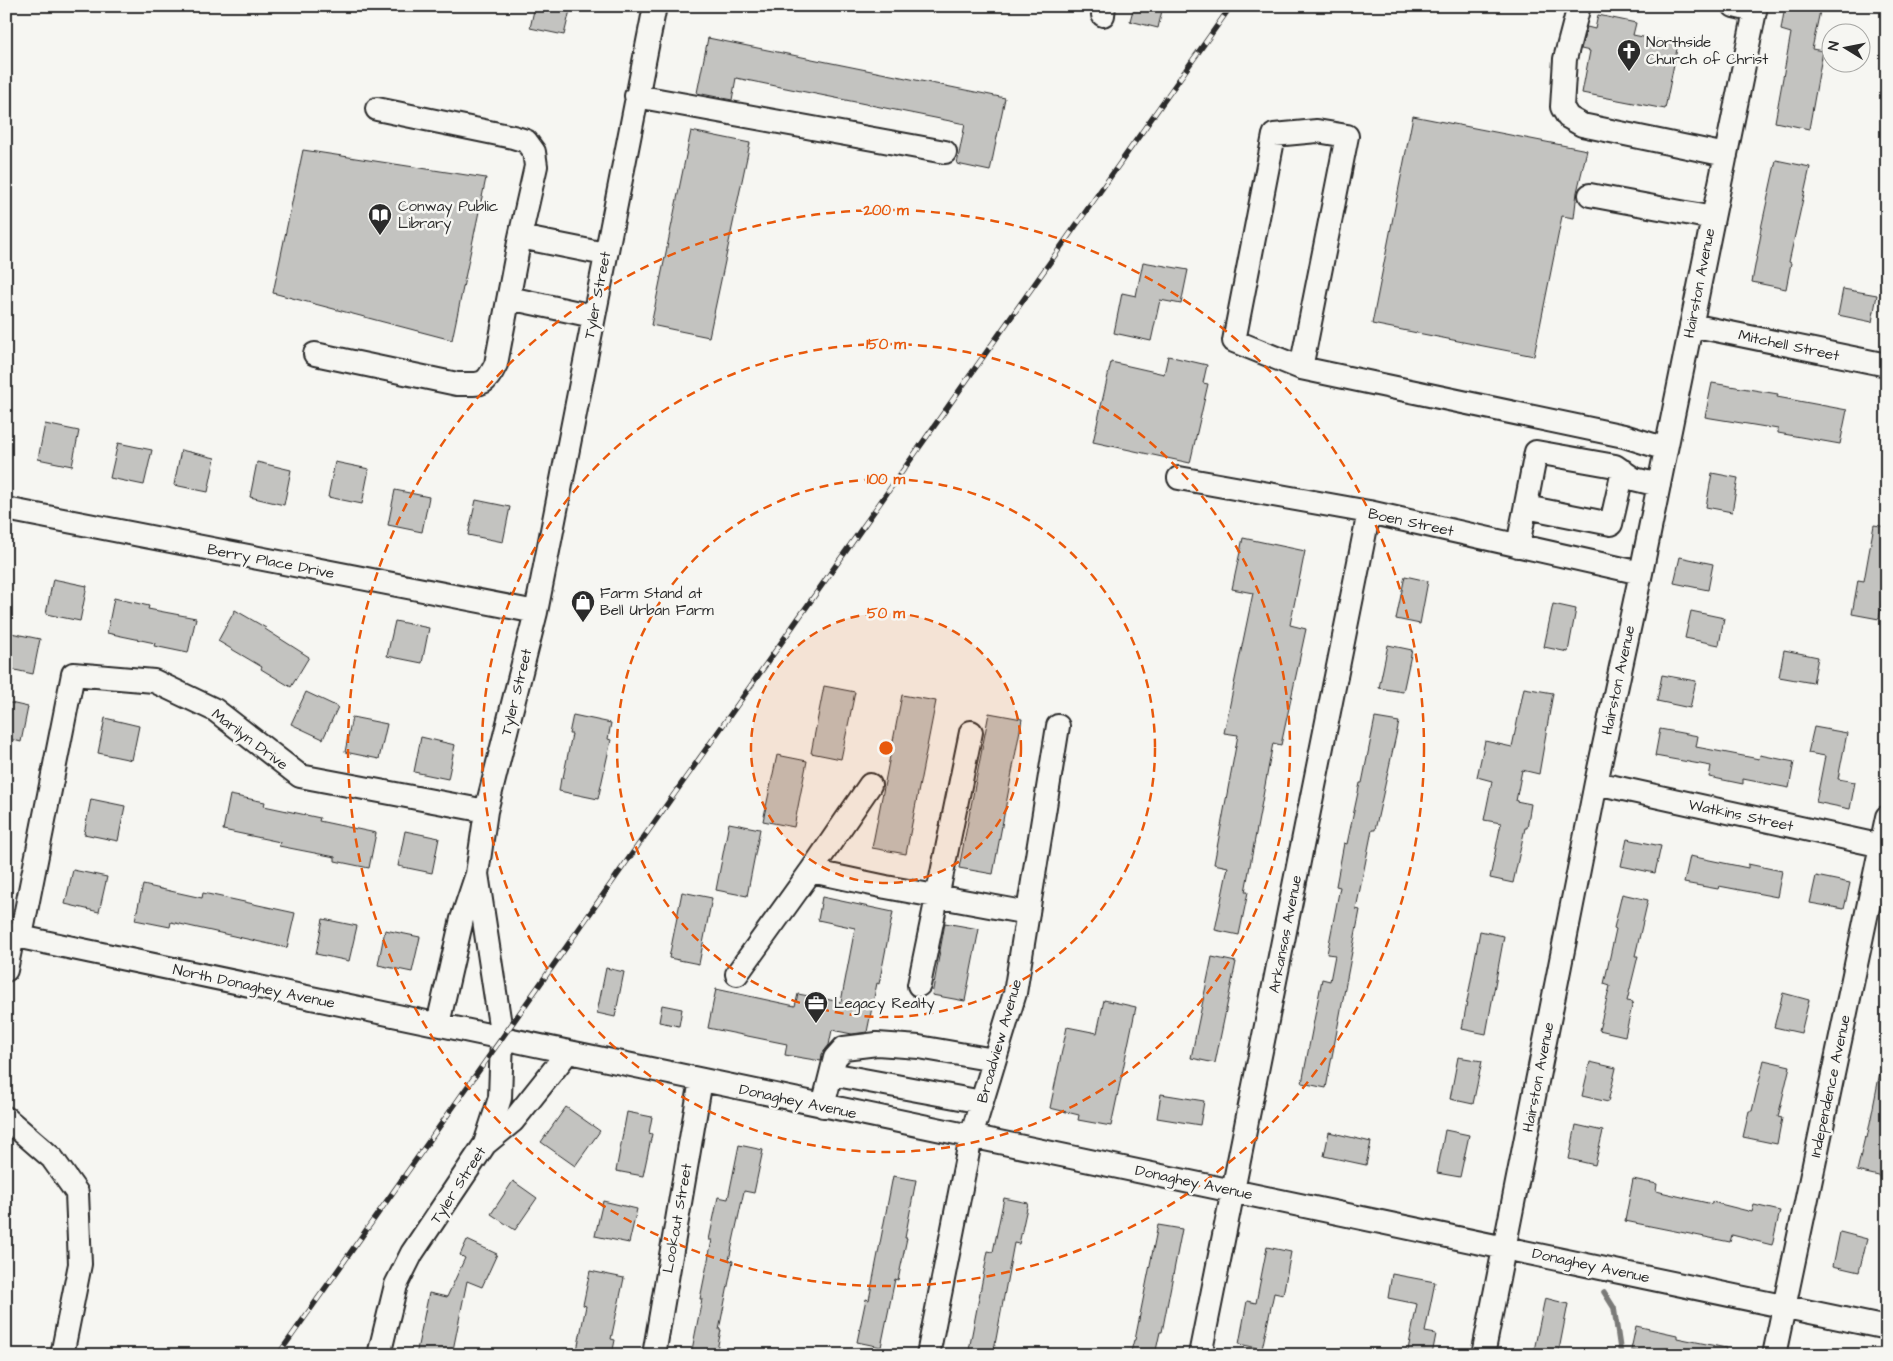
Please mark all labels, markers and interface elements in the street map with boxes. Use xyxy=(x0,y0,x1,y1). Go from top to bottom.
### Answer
north arrow xyxy=(1820,22,1870,72)
place label: Northside Church of Christ xyxy=(1646,32,1768,70)
church icon: Northside Church of Christ xyxy=(1616,38,1642,72)
text: N xyxy=(1824,40,1845,52)
place label: Conway Public Library xyxy=(398,196,499,235)
text: 200 m xyxy=(862,200,909,221)
library icon: Conway Public Library xyxy=(367,202,393,236)
street label: Hairston Avenue xyxy=(1679,226,1720,340)
street label: Tyler Street xyxy=(579,250,617,341)
street label: Mitchell Street xyxy=(1736,325,1841,366)
text: 150 m xyxy=(866,334,906,355)
text: 100 m xyxy=(867,469,906,490)
street label: Boen Street xyxy=(1366,503,1456,542)
street label: Berry Place Drive xyxy=(205,539,336,585)
place label: Farm Stand at Bell Urban Farm xyxy=(600,583,714,621)
shop icon: Farm Stand at Bell Urban Farm xyxy=(570,589,596,623)
text: 50 m xyxy=(867,603,905,624)
street label: Hairston Avenue xyxy=(1597,623,1640,737)
street label: Tyler Street xyxy=(496,647,538,738)
street label: Marilyn Drive xyxy=(206,704,292,776)
centre of rings xyxy=(877,739,895,757)
street label: Watkins Street xyxy=(1687,794,1795,837)
street label: Arkansas Avenue xyxy=(1264,873,1307,995)
street label: North Donaghey Avenue xyxy=(171,959,337,1015)
street label: Broadview Avenue xyxy=(972,977,1027,1105)
office icon: Legacy Realty xyxy=(803,990,829,1024)
place label: Legacy Realty xyxy=(834,993,935,1015)
street label: Independence Avenue xyxy=(1805,1013,1856,1159)
street label: Hairston Avenue xyxy=(1518,1020,1559,1134)
street label: Donaghey Avenue xyxy=(737,1079,859,1125)
street label: Tyler Street xyxy=(425,1142,492,1229)
street label: Donaghey Avenue xyxy=(1133,1160,1255,1206)
street label: Lookout Street xyxy=(658,1162,697,1275)
street label: Donaghey Avenue xyxy=(1530,1243,1652,1289)

